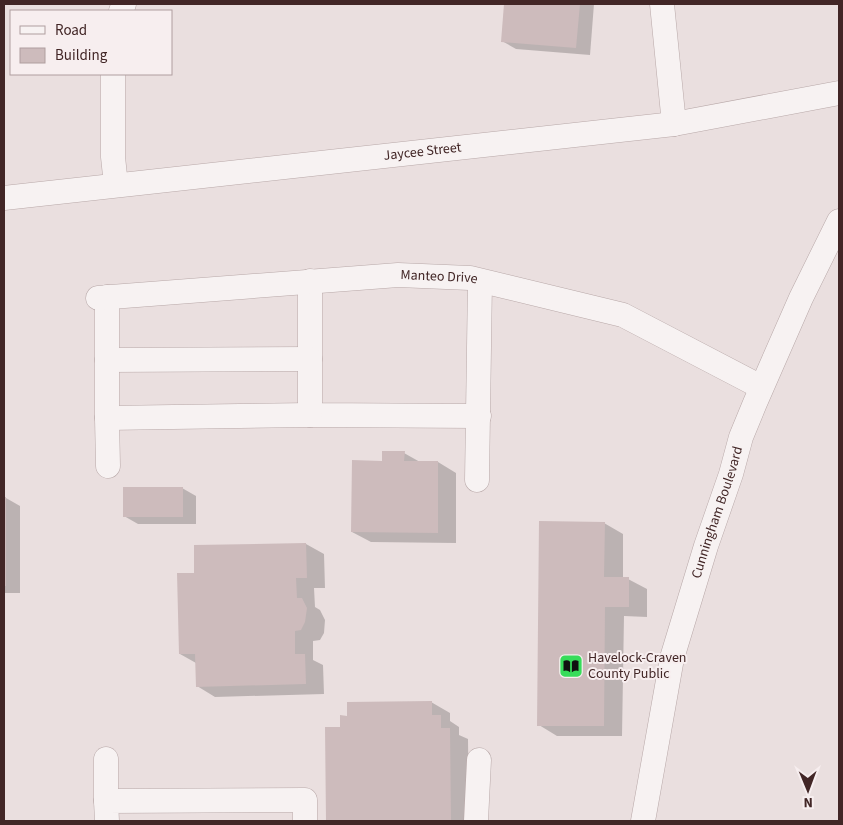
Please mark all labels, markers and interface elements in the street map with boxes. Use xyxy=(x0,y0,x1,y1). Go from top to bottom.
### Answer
legend xyxy=(10,10,172,75)
text: Road xyxy=(55,20,87,41)
text: Building xyxy=(55,45,108,66)
street label: Jaycee Street xyxy=(382,138,463,166)
street label: Manteo Drive xyxy=(400,265,480,290)
street label: Cunningham Boulevard xyxy=(687,444,748,581)
place label: Havelock-Craven County Public xyxy=(588,648,686,684)
library icon: Havelock-Craven County Public xyxy=(558,653,584,679)
north arrow xyxy=(783,765,833,815)
text: N xyxy=(803,792,813,812)

